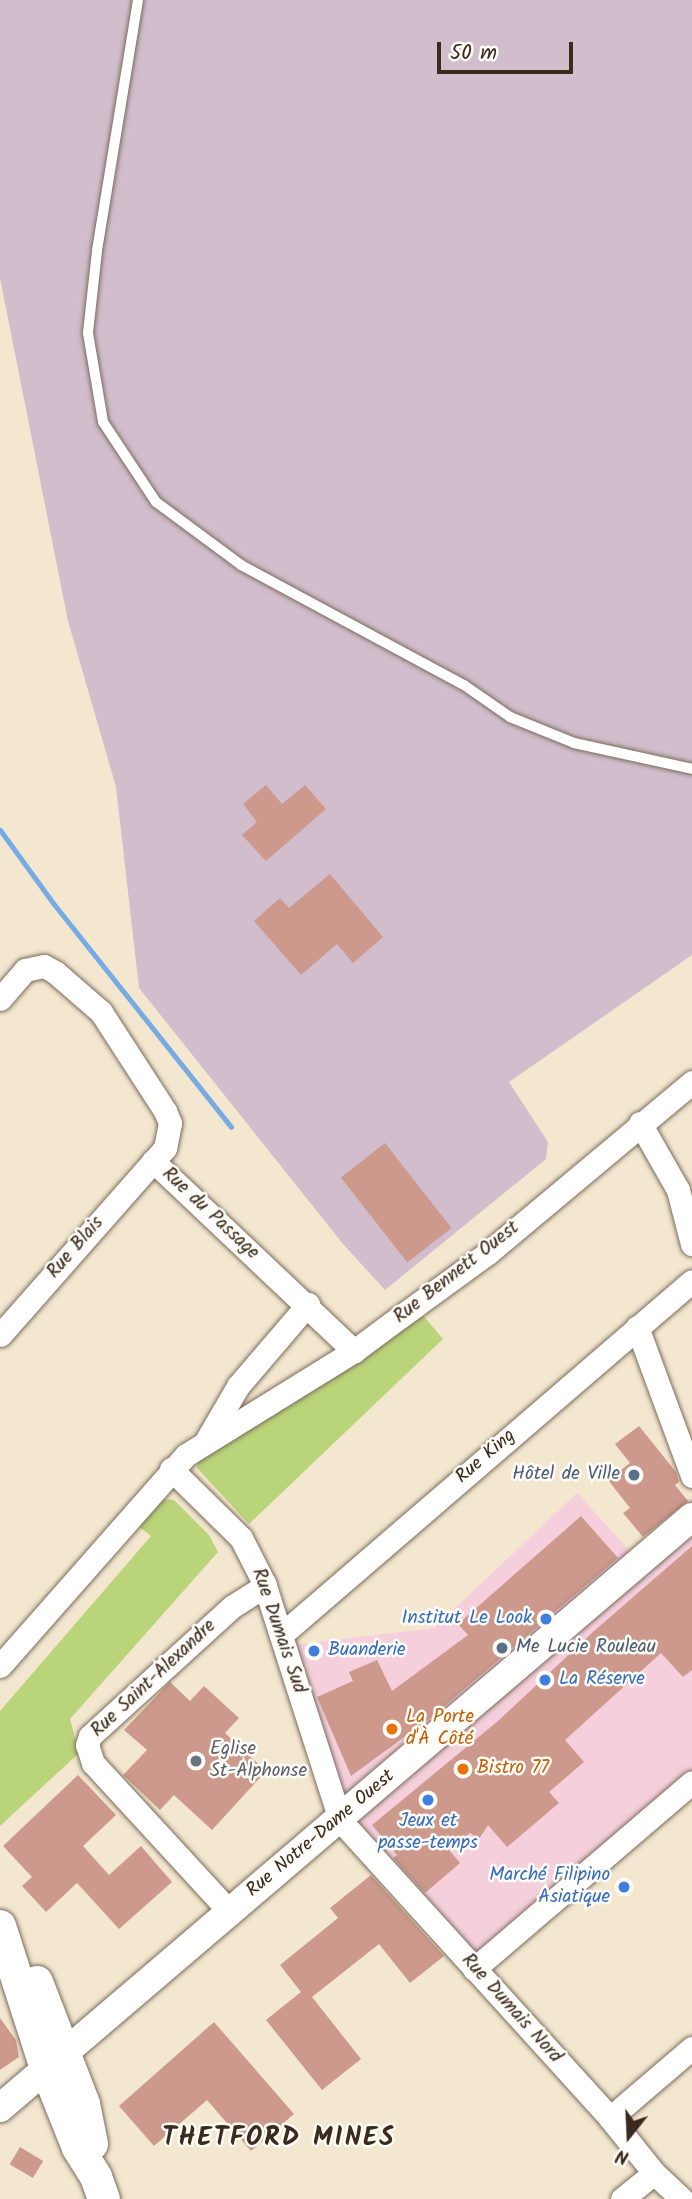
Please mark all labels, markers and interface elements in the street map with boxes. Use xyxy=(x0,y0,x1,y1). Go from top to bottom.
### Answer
scale bar xyxy=(440,28,576,72)
text: 50 m xyxy=(450,37,497,70)
street label: Rue du Passage xyxy=(157,1163,263,1265)
street label: Rue Blais xyxy=(43,1212,109,1284)
street label: Rue Bennett Ouest xyxy=(390,1217,524,1329)
street label: Rue King xyxy=(452,1425,520,1489)
place label: Hôtel de Ville xyxy=(512,1464,620,1486)
marker: Hôtel de Ville xyxy=(626,1467,642,1483)
street label: Rue Dumais Sud xyxy=(246,1565,310,1697)
place label: Institut Le Look xyxy=(402,1608,532,1630)
marker: Institut Le Look xyxy=(538,1611,554,1627)
street label: Rue Saint-Alexandre xyxy=(87,1615,221,1743)
place label: Me Lucie Rouleau xyxy=(516,1637,656,1659)
place label: Buanderie xyxy=(328,1640,406,1662)
marker: Me Lucie Rouleau xyxy=(494,1640,510,1656)
marker: Buanderie xyxy=(306,1643,322,1659)
place label: La Réserve xyxy=(559,1669,645,1691)
marker: La Réserve xyxy=(537,1672,553,1688)
place label: La Porte d'À Côté xyxy=(406,1707,474,1751)
marker: La Porte d'À Côté xyxy=(384,1721,400,1737)
place label: Eglise St-Alphonse xyxy=(210,1739,307,1783)
marker: Eglise St-Alphonse xyxy=(188,1753,204,1769)
place label: Bistro 77 xyxy=(477,1758,549,1780)
marker: Bistro 77 xyxy=(455,1761,471,1777)
street label: Rue Notre-Dame Ouest xyxy=(242,1765,400,1903)
marker: Jeux et passe-temps xyxy=(420,1792,436,1808)
place label: Jeux et passe-temps xyxy=(378,1811,478,1855)
place label: Marché Filipino Asiatique xyxy=(489,1865,610,1909)
marker: Marché Filipino Asiatique xyxy=(616,1879,632,1895)
street label: Rue Dumais Nord xyxy=(456,1950,566,2068)
north arrow xyxy=(594,2101,664,2171)
district label: THETFORD MINES xyxy=(164,2123,394,2155)
text: N xyxy=(612,2140,633,2172)

